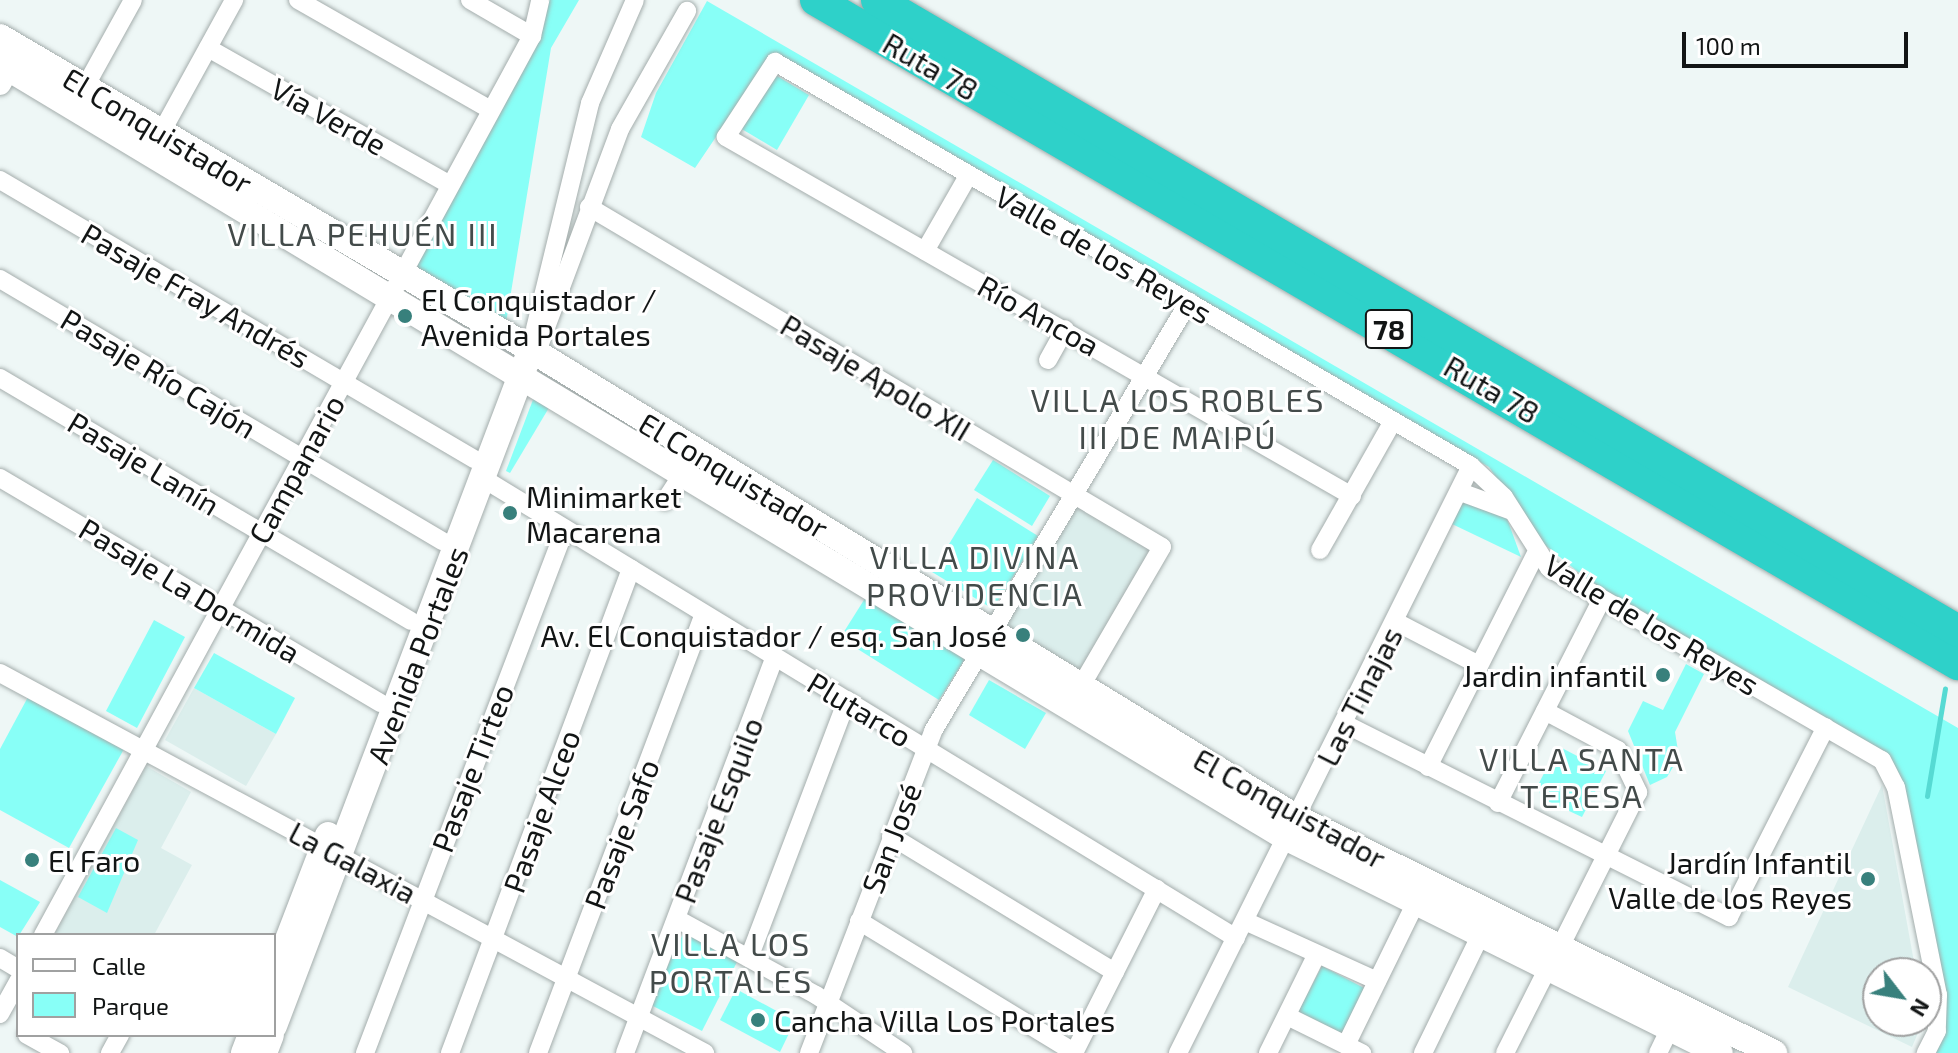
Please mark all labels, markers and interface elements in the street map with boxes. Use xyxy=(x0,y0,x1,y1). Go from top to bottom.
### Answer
scale bar xyxy=(1686,16,1912,66)
street label: Ruta 78 xyxy=(877,24,985,108)
text: 100 m xyxy=(1696,31,1761,60)
street label: El Conquistador xyxy=(57,59,259,201)
street label: Vía Verde xyxy=(265,69,393,163)
street label: Valle de los Reyes xyxy=(989,177,1219,331)
district label: VILLA PEHUÉN III xyxy=(227,214,499,252)
street label: Pasaje Fray Andrés xyxy=(75,215,317,375)
street label: Río Ancoa xyxy=(972,267,1106,363)
place label: El Conquistador / Avenida Portales xyxy=(421,281,658,352)
street label: Pasaje Río Cajón xyxy=(55,301,263,445)
road number: 78 xyxy=(1363,305,1415,353)
street label: Pasaje Apolo XII xyxy=(774,306,978,448)
marker: El Conquistador / Avenida Portales xyxy=(396,307,414,325)
street label: Ruta 78 xyxy=(1438,347,1546,431)
district label: VILLA LOS ROBLES III DE MAIPÚ xyxy=(1030,381,1326,456)
street label: Campanario xyxy=(240,388,352,550)
street label: Pasaje Lanín xyxy=(62,404,226,522)
street label: El Conquistador xyxy=(633,404,835,546)
place label: Minimarket Macarena xyxy=(526,478,682,548)
marker: Minimarket Macarena xyxy=(501,504,519,522)
street label: Pasaje La Dormida xyxy=(73,510,307,670)
district label: VILLA DIVINA PROVIDENCIA xyxy=(866,538,1084,613)
street label: Avenida Portales xyxy=(359,541,475,769)
street label: Valle de los Reyes xyxy=(1538,546,1766,702)
place label: Av. El Conquistador / esq. San José xyxy=(539,617,1007,653)
street label: Las Tinajas xyxy=(1309,620,1409,772)
marker: Av. El Conquistador / esq. San José xyxy=(1014,626,1032,644)
place label: Jardin infantil xyxy=(1462,657,1647,693)
street label: Plutarco xyxy=(802,664,918,754)
marker: Jardin infantil xyxy=(1654,666,1672,684)
street label: Pasaje Tirteo xyxy=(423,679,521,857)
street label: Pasaje Esquilo xyxy=(666,712,770,908)
street label: Pasaje Alceo xyxy=(495,724,587,898)
street label: El Conquistador xyxy=(1187,740,1393,876)
district label: VILLA SANTA TERESA xyxy=(1479,740,1685,815)
street label: Pasaje Safo xyxy=(576,754,666,914)
street label: San José xyxy=(853,777,929,899)
street label: La Galaxia xyxy=(283,813,423,911)
place label: El Faro xyxy=(48,842,141,878)
place label: Jardín Infantil Valle de los Reyes xyxy=(1608,844,1852,914)
marker: El Faro xyxy=(23,851,41,869)
marker: Jardín Infantil Valle de los Reyes xyxy=(1859,870,1877,888)
district label: VILLA LOS PORTALES xyxy=(649,925,813,1000)
legend xyxy=(16,933,276,1037)
text: Calle xyxy=(92,951,146,980)
north arrow xyxy=(1862,957,1942,1037)
text: Parque xyxy=(92,991,169,1020)
text: N xyxy=(1906,995,1936,1022)
place label: Cancha Villa Los Portales xyxy=(774,1002,1116,1038)
marker: Cancha Villa Los Portales xyxy=(749,1011,767,1029)

